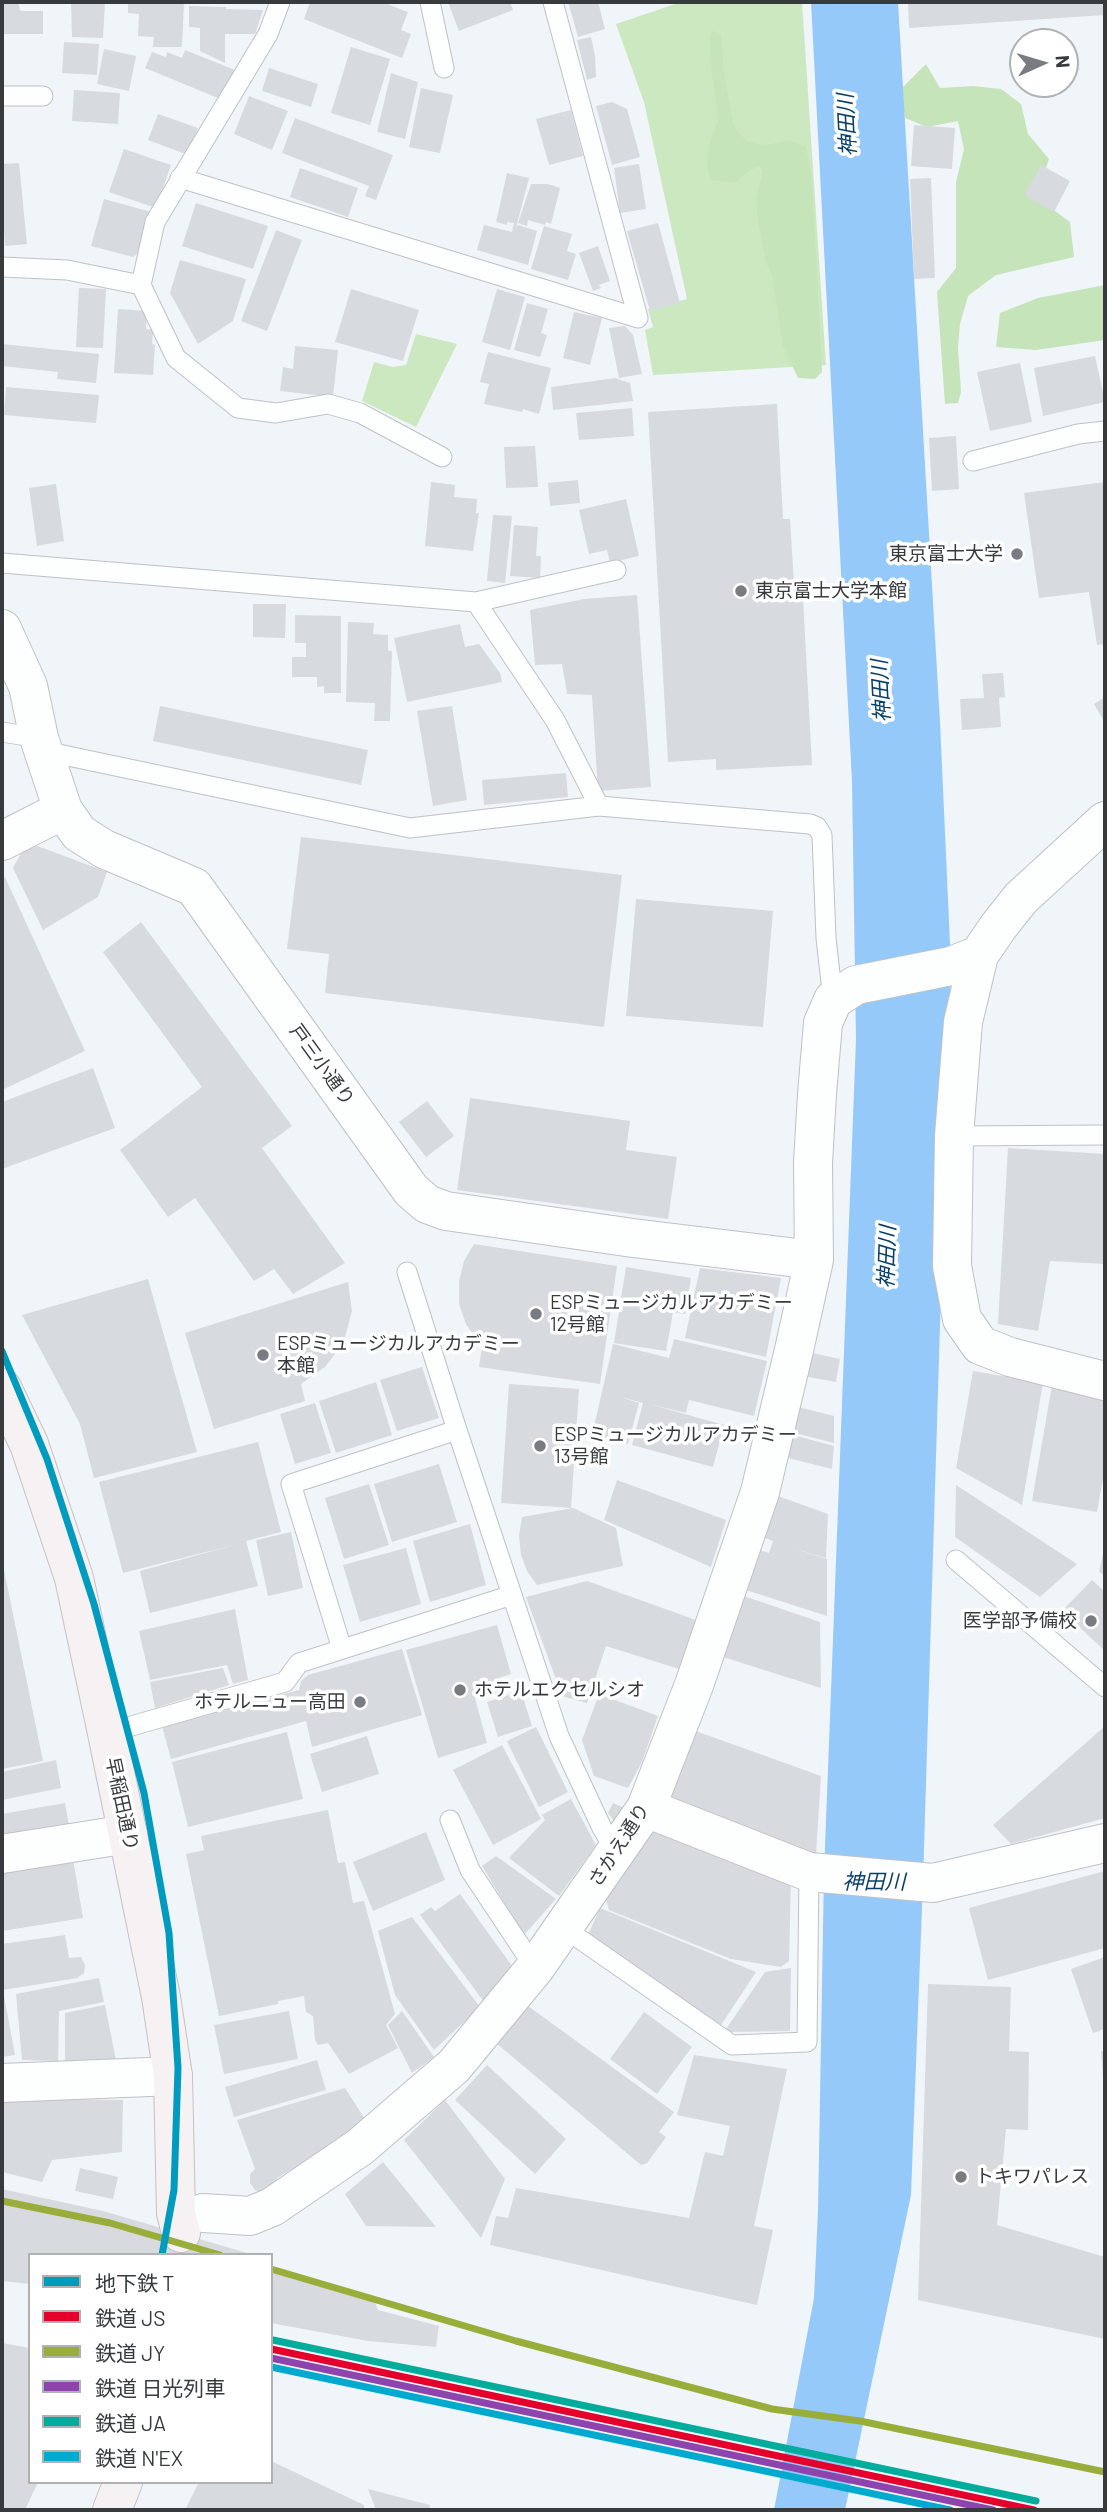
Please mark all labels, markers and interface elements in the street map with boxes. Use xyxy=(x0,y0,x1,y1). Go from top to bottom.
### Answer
north arrow xyxy=(1009,28,1079,98)
text: N xyxy=(1052,55,1075,69)
water label: 神田川 xyxy=(833,93,861,157)
place label: 東京富士大学 xyxy=(889,543,1003,565)
marker: 東京富士大学 xyxy=(1009,546,1025,562)
place label: 東京富士大学本館 xyxy=(755,580,907,602)
marker: 東京富士大学本館 xyxy=(733,583,749,599)
water label: 神田川 xyxy=(867,659,895,723)
street label: 戸三小通り xyxy=(285,1020,359,1110)
water label: 神田川 xyxy=(873,1225,901,1289)
place label: ESPミュージカルアカデミー 12号館 xyxy=(550,1292,793,1336)
marker: ESPミュージカルアカデミー 12号館 xyxy=(528,1306,544,1322)
place label: ESPミュージカルアカデミー 本館 xyxy=(277,1333,520,1377)
marker: ESPミュージカルアカデミー 本館 xyxy=(255,1347,271,1363)
place label: ESPミュージカルアカデミー 13号館 xyxy=(554,1424,797,1468)
marker: ESPミュージカルアカデミー 13号館 xyxy=(532,1438,548,1454)
place label: 医学部予備校 xyxy=(963,1610,1077,1632)
marker: 医学部予備校 xyxy=(1083,1613,1099,1629)
place label: ホテルエクセルシオ xyxy=(474,1679,645,1701)
marker: ホテルエクセルシオ xyxy=(452,1682,468,1698)
place label: ホテルニュー高田 xyxy=(194,1691,346,1713)
marker: ホテルニュー高田 xyxy=(352,1694,368,1710)
street label: 早稲田通り xyxy=(101,1755,143,1853)
street label: さかえ通り xyxy=(584,1799,654,1891)
water label: 神田川 xyxy=(843,1869,905,1895)
place label: トキワパレス xyxy=(975,2166,1089,2188)
marker: トキワパレス xyxy=(953,2169,969,2185)
legend xyxy=(28,2253,273,2484)
text: 地下鉄 T xyxy=(95,2270,174,2295)
text: 鉄道 JS xyxy=(95,2305,166,2330)
text: 鉄道 JY xyxy=(95,2340,165,2365)
text: 鉄道 日光列車 xyxy=(95,2375,225,2400)
text: 鉄道 JA xyxy=(95,2410,166,2435)
text: 鉄道 N'EX xyxy=(95,2445,183,2470)

